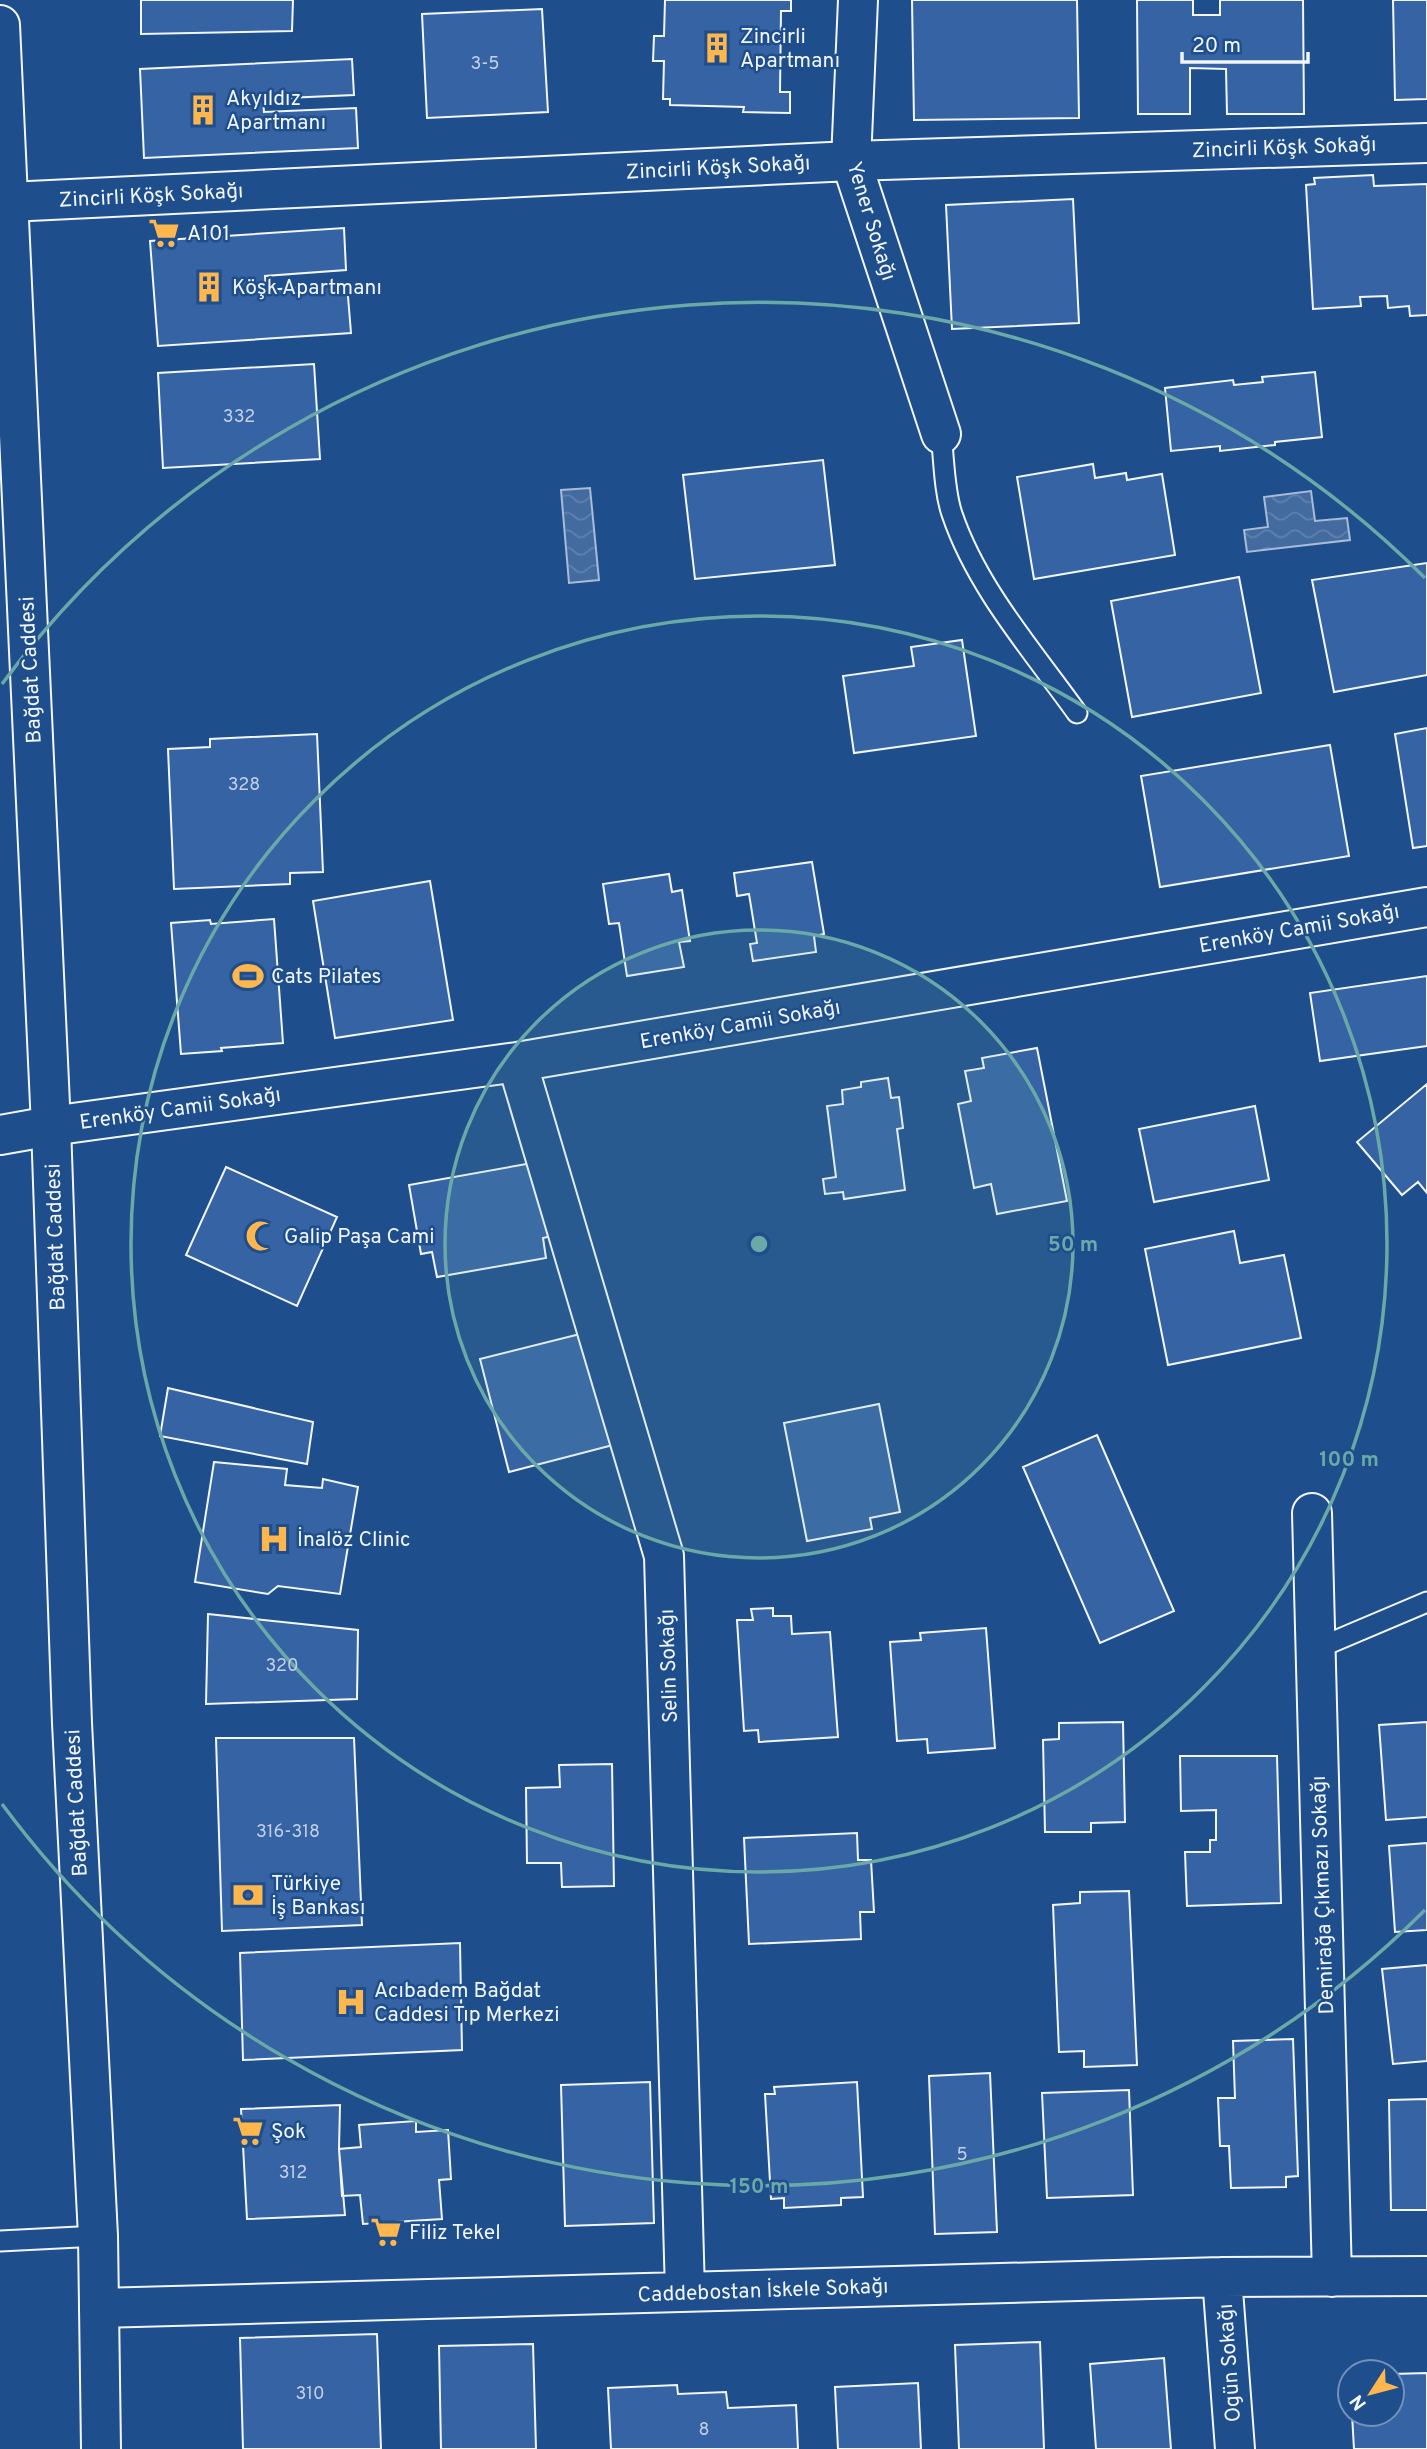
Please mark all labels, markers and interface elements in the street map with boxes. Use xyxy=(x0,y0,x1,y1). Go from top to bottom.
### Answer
scale bar xyxy=(1182,21,1308,65)
place label: Zincirli Apartmanı xyxy=(740,24,840,75)
building icon: Zincirli Apartmanı xyxy=(700,31,734,65)
text: 20 m xyxy=(1192,33,1241,60)
house number: 3-5 xyxy=(470,53,500,76)
place label: Akyıldız Apartmanı xyxy=(226,86,326,137)
building icon: Akyıldız Apartmanı xyxy=(186,93,220,127)
street label: Zincirli Köşk Sokağı xyxy=(1191,132,1377,165)
street label: Zincirli Köşk Sokağı xyxy=(625,150,811,187)
street label: Yener Sokağı xyxy=(840,159,901,284)
street label: Zincirli Köşk Sokağı xyxy=(58,178,244,215)
supermarket icon: A101 xyxy=(147,216,181,250)
place label: A101 xyxy=(187,221,230,248)
building icon: Köşk Apartmanı xyxy=(192,270,226,304)
place label: Köşk Apartmanı xyxy=(232,275,382,302)
house number: 332 xyxy=(223,406,255,429)
street label: Bağdat Caddesi xyxy=(14,596,49,744)
house number: 328 xyxy=(228,774,260,797)
street label: Erenköy Camii Sokağı xyxy=(1197,899,1402,960)
sports icon: Cats Pilates xyxy=(231,959,265,993)
place label: Cats Pilates xyxy=(271,964,381,991)
street label: Erenköy Camii Sokağı xyxy=(638,995,843,1056)
street label: Erenköy Camii Sokağı xyxy=(78,1082,283,1137)
street label: Bağdat Caddesi xyxy=(40,1163,73,1311)
mosque icon: Galip Paşa Cami xyxy=(244,1219,278,1253)
place label: Galip Paşa Cami xyxy=(284,1224,435,1251)
centre of rings xyxy=(747,1232,771,1256)
text: 50 m xyxy=(1048,1232,1098,1259)
text: 100 m xyxy=(1319,1447,1379,1474)
hospital icon: İnalöz Clinic xyxy=(257,1522,291,1556)
place label: İnalöz Clinic xyxy=(297,1527,411,1554)
street label: Selin Sokağı xyxy=(654,1608,685,1724)
house number: 320 xyxy=(265,1655,299,1678)
street label: Bağdat Caddesi xyxy=(60,1729,95,1877)
street label: Demirağa Çıkmazı Sokağı xyxy=(1306,1775,1341,2015)
house number: 316-318 xyxy=(256,1821,320,1844)
place label: Türkiye İş Bankası xyxy=(271,1871,365,1922)
bank icon: Türkiye İş Bankası xyxy=(231,1878,265,1912)
place label: Acıbadem Bağdat Caddesi Tıp Merkezi xyxy=(374,1978,560,2029)
hospital icon: Acıbadem Bağdat Caddesi Tıp Merkezi xyxy=(334,1985,368,2019)
supermarket icon: Şok xyxy=(231,2114,265,2148)
place label: Şok xyxy=(271,2119,306,2146)
house number: 5 xyxy=(956,2144,968,2167)
house number: 312 xyxy=(279,2162,307,2185)
text: 150 m xyxy=(730,2174,788,2201)
supermarket icon: Filiz Tekel xyxy=(369,2215,403,2249)
place label: Filiz Tekel xyxy=(409,2220,501,2247)
street label: Caddebostan İskele Sokağı xyxy=(637,2274,889,2309)
street label: Ogün Sokağı xyxy=(1213,2303,1248,2423)
north arrow xyxy=(1336,2358,1406,2428)
house number: 310 xyxy=(295,2383,325,2406)
text: N xyxy=(1345,2389,1373,2414)
house number: 8 xyxy=(699,2419,710,2442)

